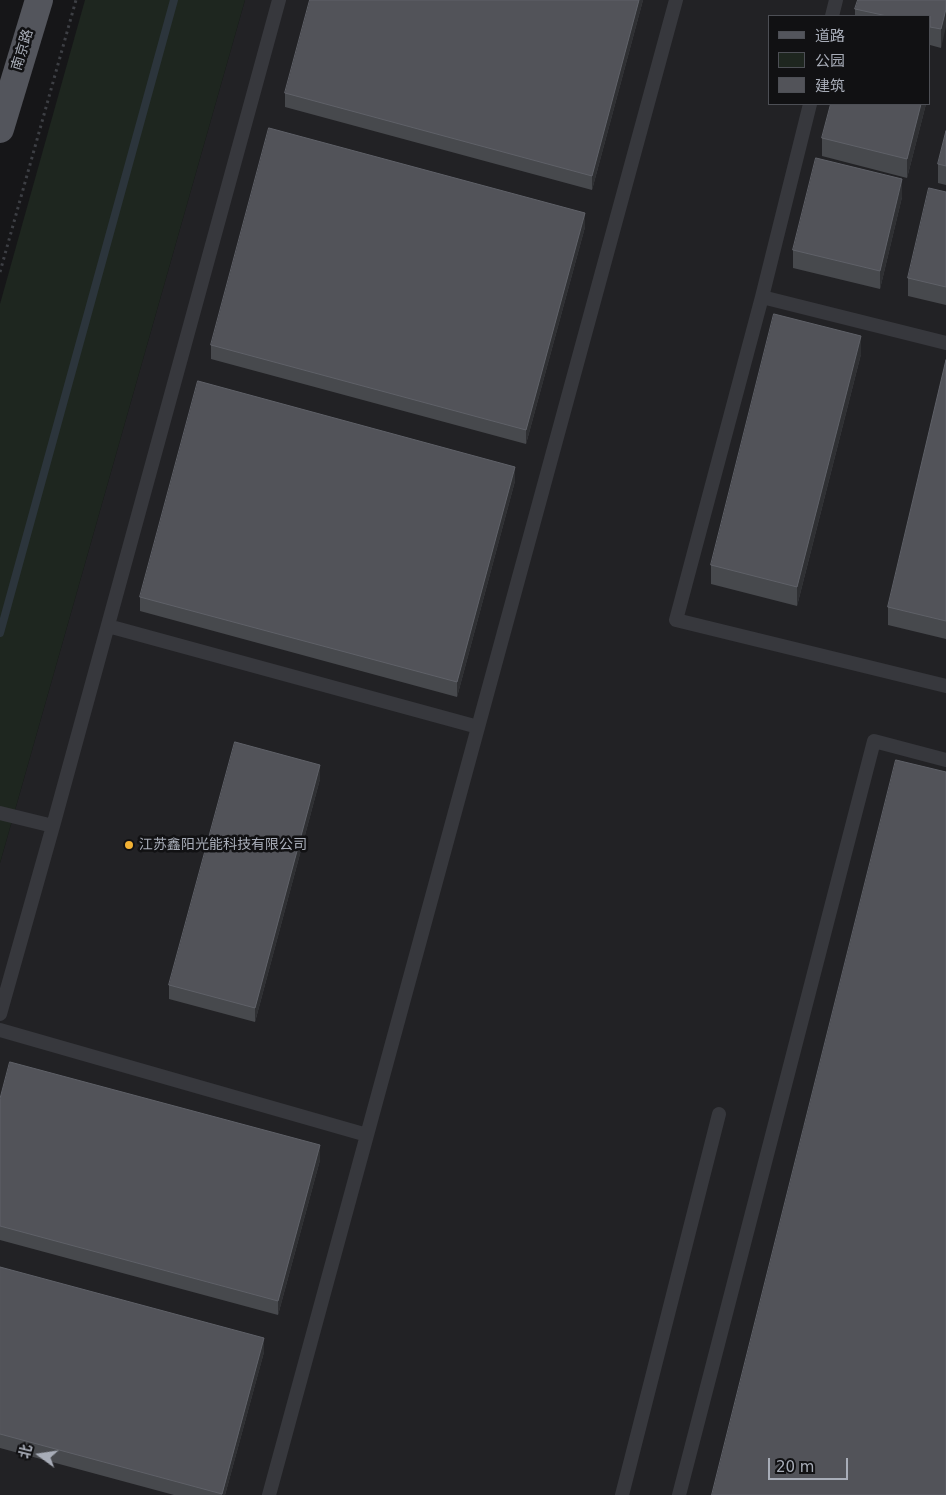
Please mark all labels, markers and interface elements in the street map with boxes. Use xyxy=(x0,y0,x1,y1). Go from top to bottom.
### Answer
legend xyxy=(768,15,931,105)
street label: 南京路 xyxy=(9,27,37,73)
text: 道路 xyxy=(815,27,845,45)
text: 公园 xyxy=(815,52,845,70)
text: 建筑 xyxy=(815,77,845,95)
place label: 江苏鑫阳光能科技有限公司 xyxy=(139,837,307,853)
marker: 江苏鑫阳光能科技有限公司 xyxy=(123,839,135,851)
north arrow xyxy=(15,1430,65,1480)
text: 北 xyxy=(16,1443,35,1460)
scale bar xyxy=(771,1448,851,1480)
text: 20 m xyxy=(776,1458,814,1476)

